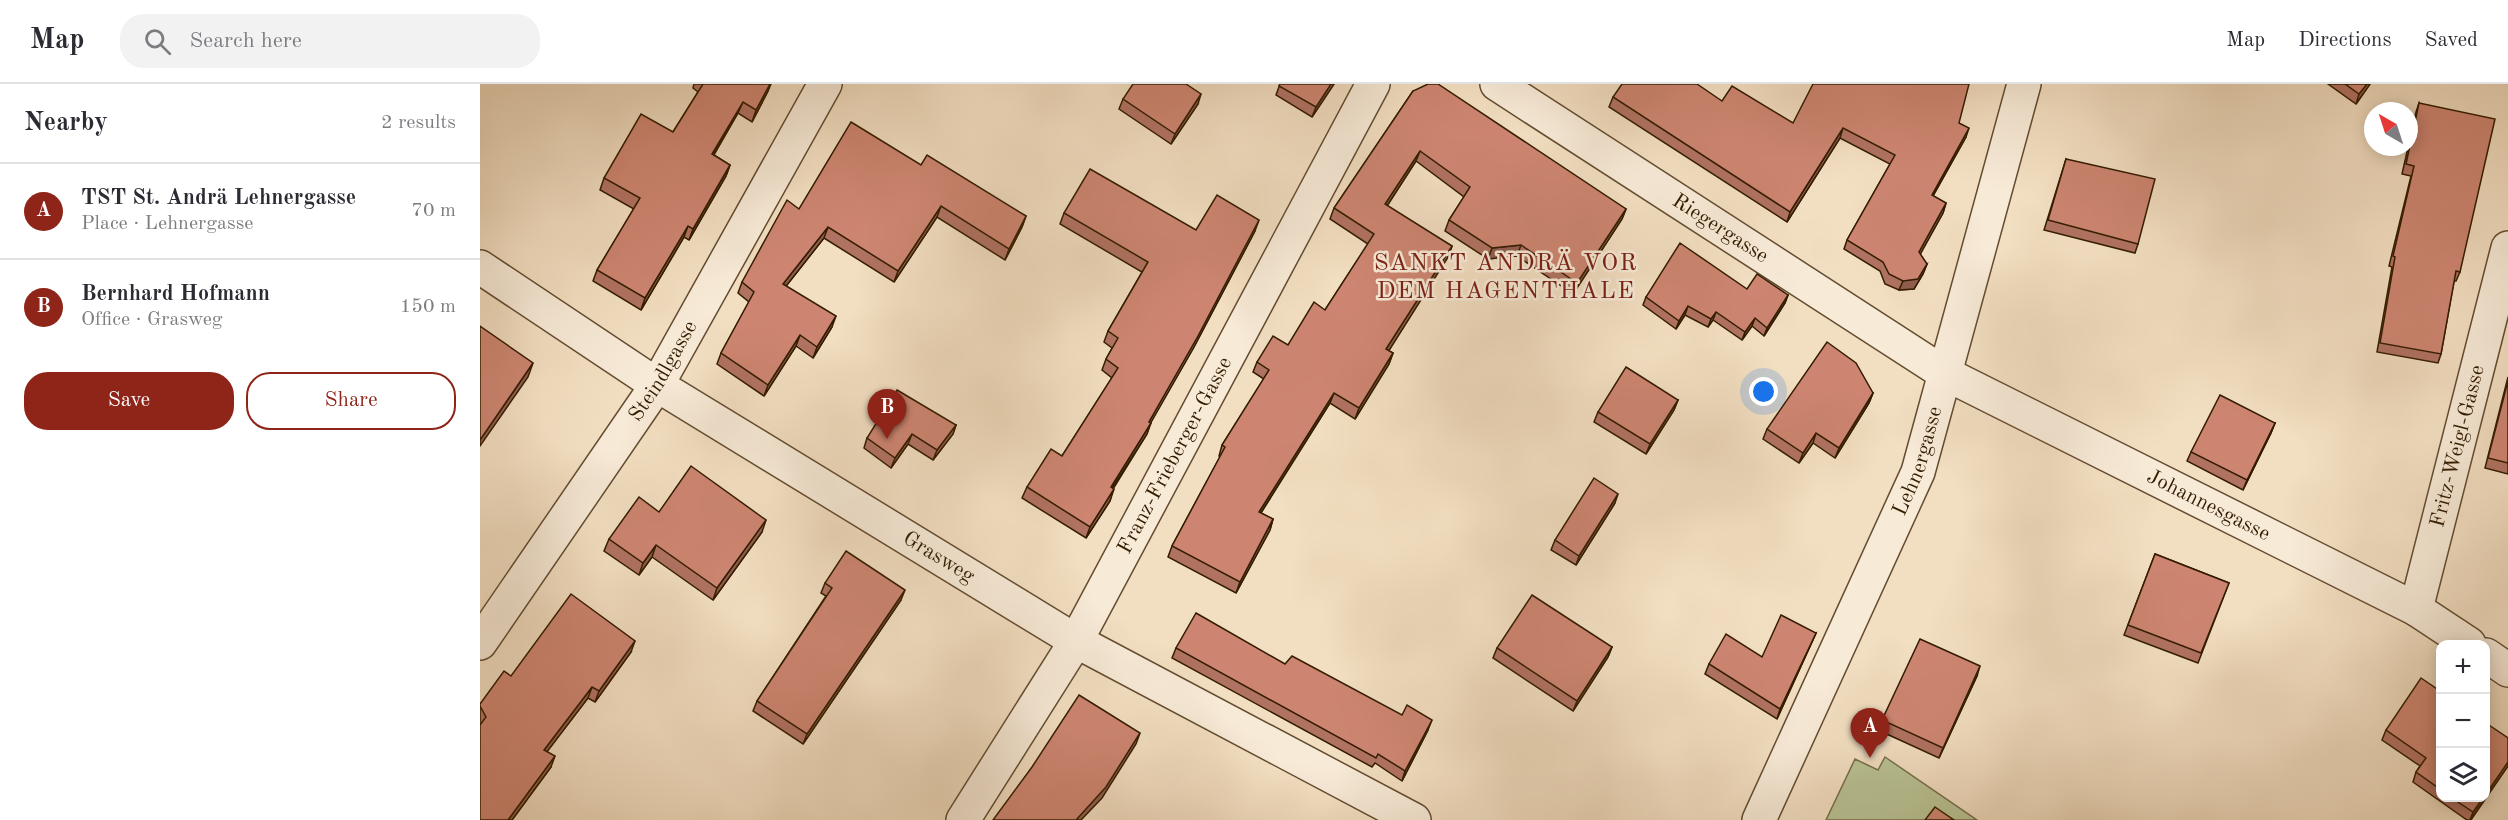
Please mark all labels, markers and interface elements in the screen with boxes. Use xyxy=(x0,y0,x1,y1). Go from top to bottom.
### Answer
search box xyxy=(120,14,540,68)
icon: search xyxy=(141,25,174,58)
text: Map xyxy=(30,27,84,55)
text: Search here xyxy=(189,30,302,52)
text: Map xyxy=(2226,30,2265,51)
text: Directions xyxy=(2298,30,2392,51)
text: Saved xyxy=(2425,30,2478,51)
north arrow xyxy=(2364,102,2418,156)
text: Nearby xyxy=(24,110,108,136)
text: 2 results xyxy=(381,113,456,133)
text: TST St. Andrä Lehnergasse xyxy=(81,187,356,209)
street label: Riegergasse xyxy=(1669,190,1772,267)
text: A xyxy=(36,201,51,221)
text: 70 m xyxy=(411,201,456,221)
text: Place · Lehnergasse xyxy=(81,214,254,234)
district label: SANKT ANDRÄ VOR DEM HAGENTHALE xyxy=(1374,249,1638,304)
text: Bernhard Hofmann xyxy=(81,283,270,305)
text: B xyxy=(36,297,51,317)
text: 150 m xyxy=(400,297,456,317)
text: Office · Grasweg xyxy=(81,310,223,330)
street label: Steindlgasse xyxy=(625,317,701,425)
street label: Franz-Frieberger-Gasse xyxy=(1114,354,1236,557)
street label: Fritz-Weigl-Gasse xyxy=(2427,363,2488,530)
button: Save xyxy=(24,372,234,430)
button: Share xyxy=(246,372,456,430)
your location xyxy=(1749,377,1778,406)
pin: B xyxy=(868,390,906,439)
street label: Lehnergasse xyxy=(1889,404,1946,519)
street label: Johannesgasse xyxy=(2144,466,2273,545)
street label: Grasweg xyxy=(899,527,979,587)
map controls xyxy=(2436,640,2490,802)
button: + xyxy=(2436,640,2490,694)
button: − xyxy=(2436,694,2490,748)
pin: A xyxy=(1850,708,1890,758)
button: layers xyxy=(2436,748,2490,802)

